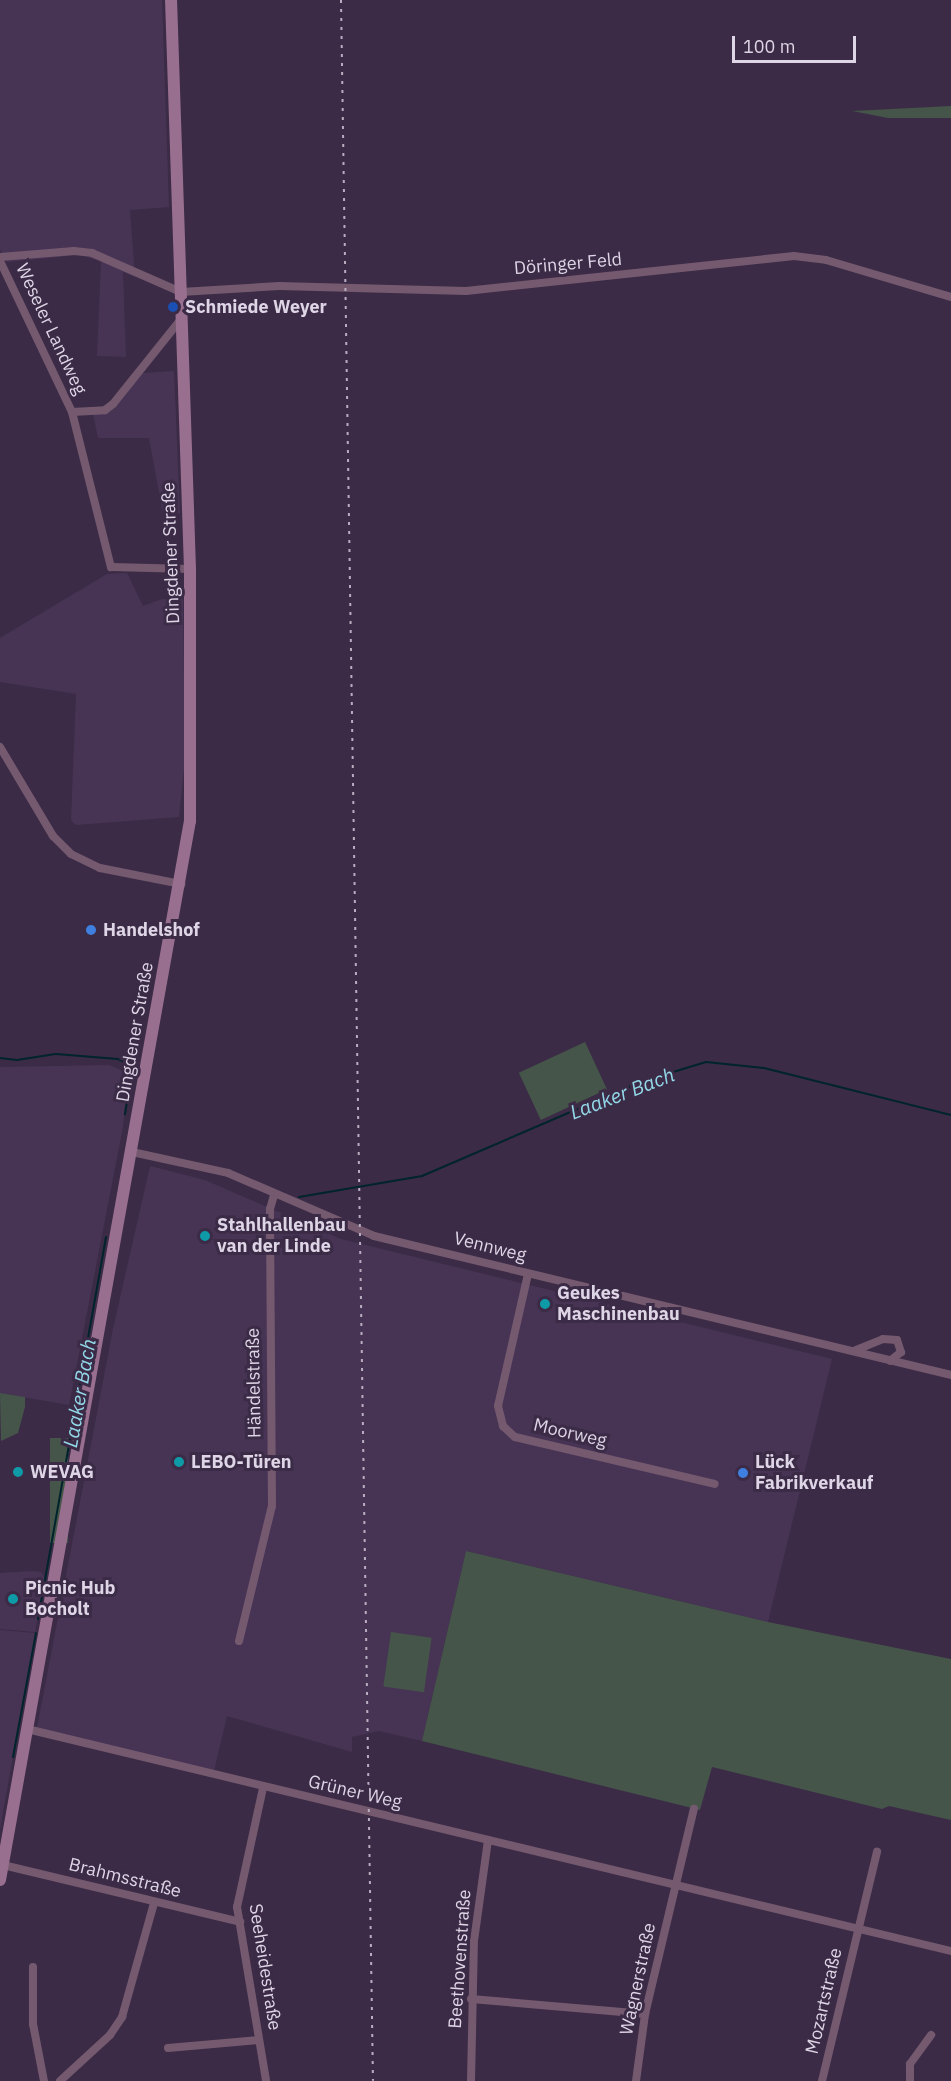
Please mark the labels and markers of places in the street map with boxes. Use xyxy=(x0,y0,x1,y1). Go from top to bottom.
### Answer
place label: Schmiede Weyer xyxy=(185,296,327,318)
marker: Schmiede Weyer xyxy=(166,300,180,314)
place label: Handelshof xyxy=(103,919,200,941)
marker: Handelshof xyxy=(84,923,98,937)
place label: Stahlhallenbau van der Linde xyxy=(217,1215,346,1258)
marker: Stahlhallenbau van der Linde xyxy=(198,1229,212,1243)
place label: Geukes Maschinenbau xyxy=(557,1283,680,1326)
marker: Geukes Maschinenbau xyxy=(538,1297,552,1311)
place label: LEBO-Türen xyxy=(191,1451,291,1473)
place label: Lück Fabrikverkauf xyxy=(755,1452,873,1494)
marker: LEBO-Türen xyxy=(172,1455,186,1469)
place label: WEVAG xyxy=(30,1461,94,1483)
marker: WEVAG xyxy=(11,1465,25,1479)
marker: Lück Fabrikverkauf xyxy=(736,1466,750,1480)
place label: Picnic Hub Bocholt xyxy=(25,1578,115,1620)
marker: Picnic Hub Bocholt xyxy=(6,1592,20,1606)

